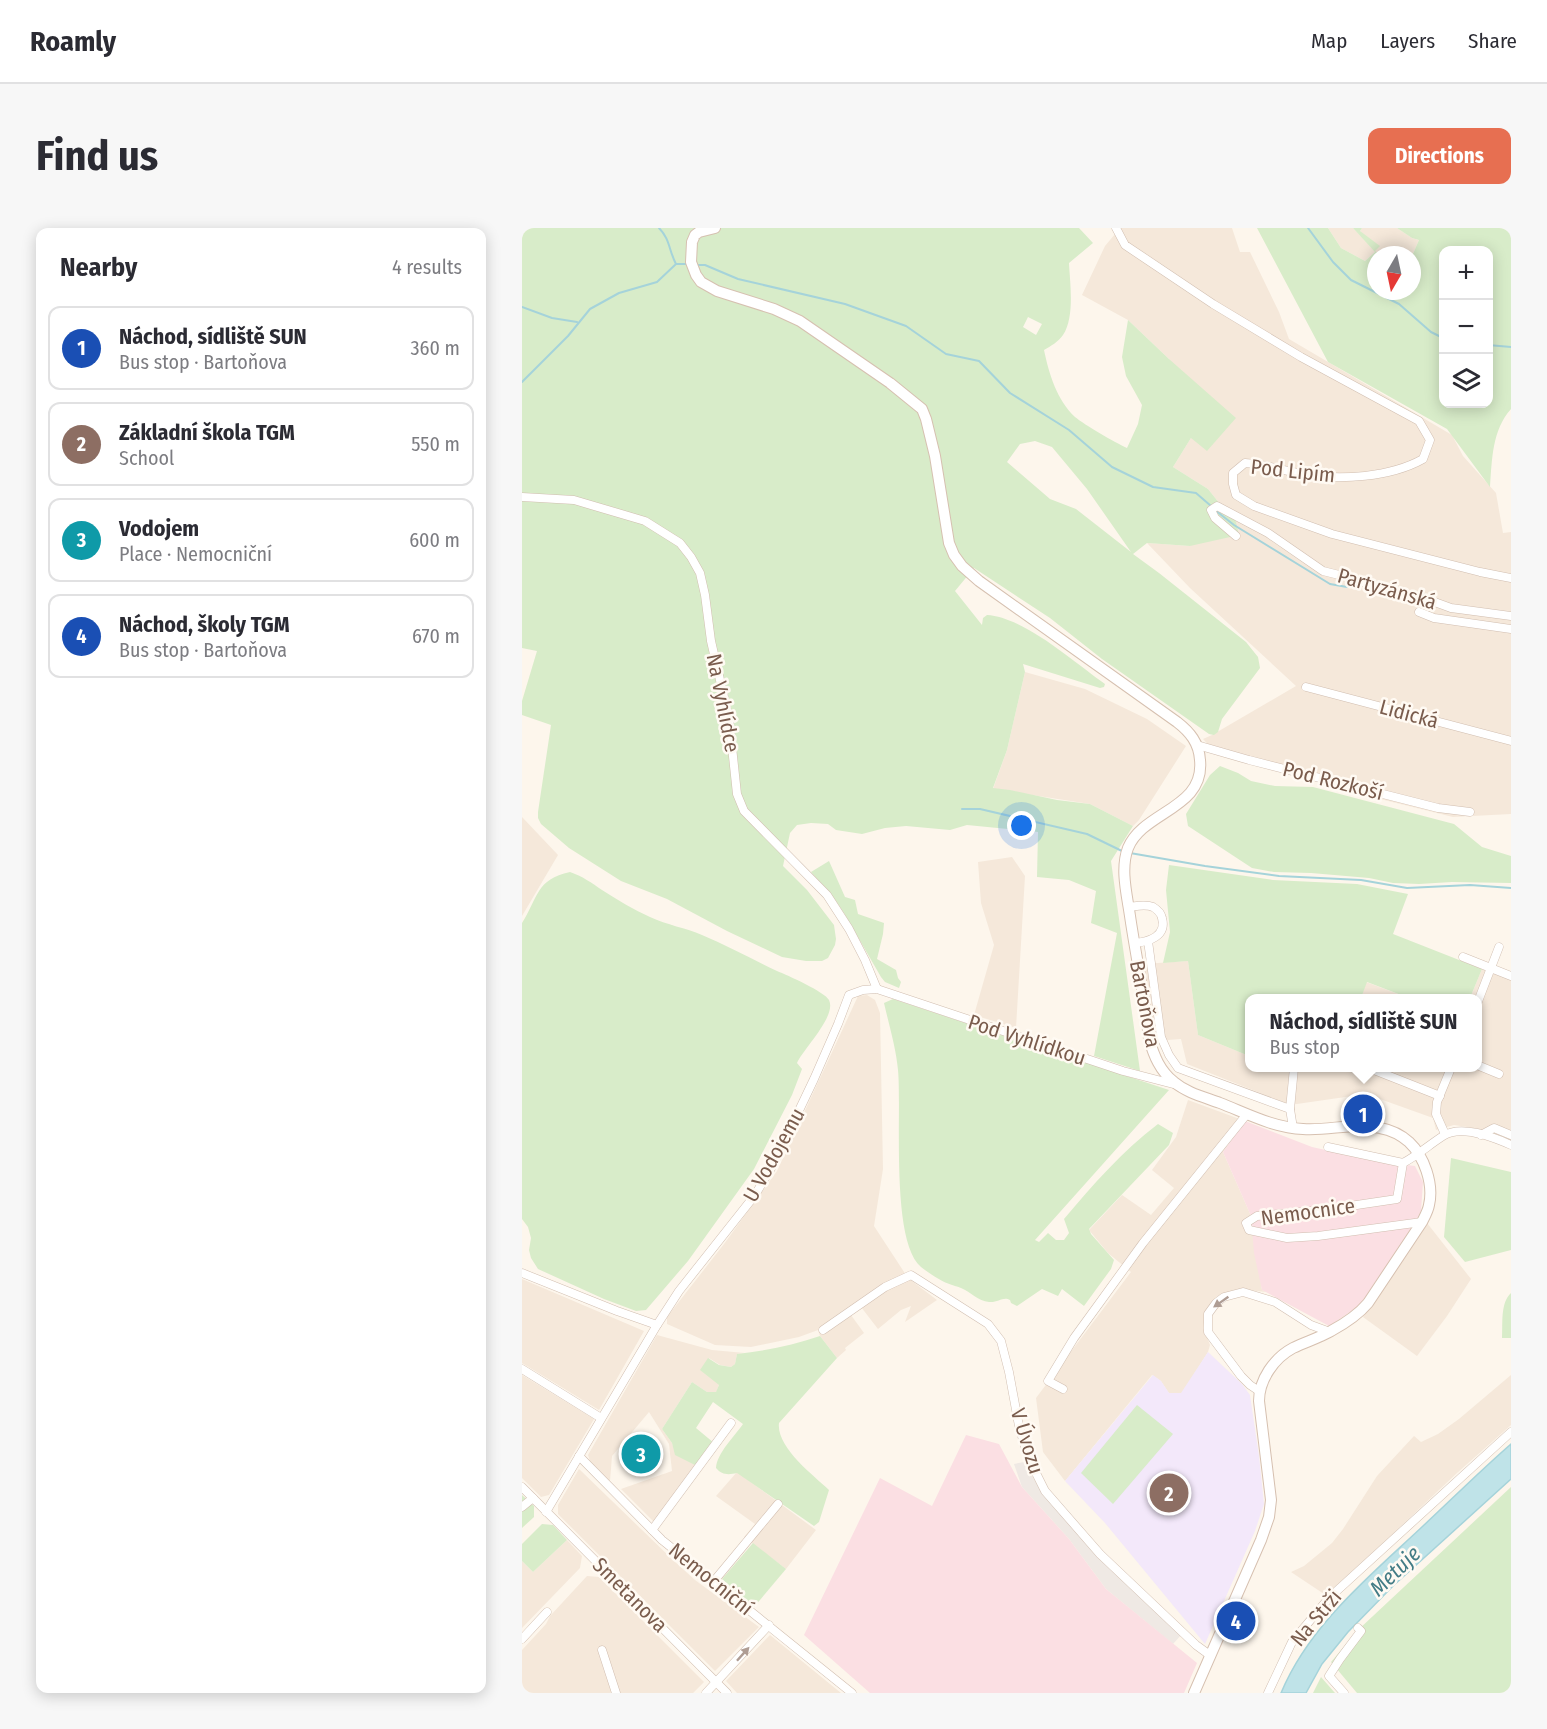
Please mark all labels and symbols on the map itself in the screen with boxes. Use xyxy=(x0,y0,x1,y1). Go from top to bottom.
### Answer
north arrow xyxy=(1367,246,1421,300)
street label: Pod Lipím xyxy=(1249,454,1337,488)
street label: Partyzánská xyxy=(1334,562,1440,616)
street label: Na Vyhlídce xyxy=(701,651,745,755)
street label: Lidická xyxy=(1377,694,1441,734)
street label: Pod Rozkoší xyxy=(1280,756,1386,806)
your location xyxy=(1007,811,1036,840)
street label: Bartoňova xyxy=(1124,958,1166,1050)
street label: Pod Vyhlídkou xyxy=(965,1009,1089,1071)
pin: 1 xyxy=(1344,1092,1382,1136)
street label: U Vodojemu xyxy=(738,1103,810,1207)
street label: Nemocnice xyxy=(1259,1193,1357,1231)
one-way arrow xyxy=(1213,1296,1229,1308)
street label: V Úvozu xyxy=(1005,1405,1049,1477)
pin: 3 xyxy=(622,1432,660,1476)
pin: 2 xyxy=(1150,1470,1188,1516)
street label: Nemocniční xyxy=(664,1537,758,1621)
water label: Metuje xyxy=(1364,1540,1426,1602)
street label: Smetanova xyxy=(587,1552,673,1638)
street label: Na Strži xyxy=(1285,1584,1347,1652)
pin: 4 xyxy=(1216,1598,1256,1644)
one-way arrow xyxy=(736,1647,749,1662)

